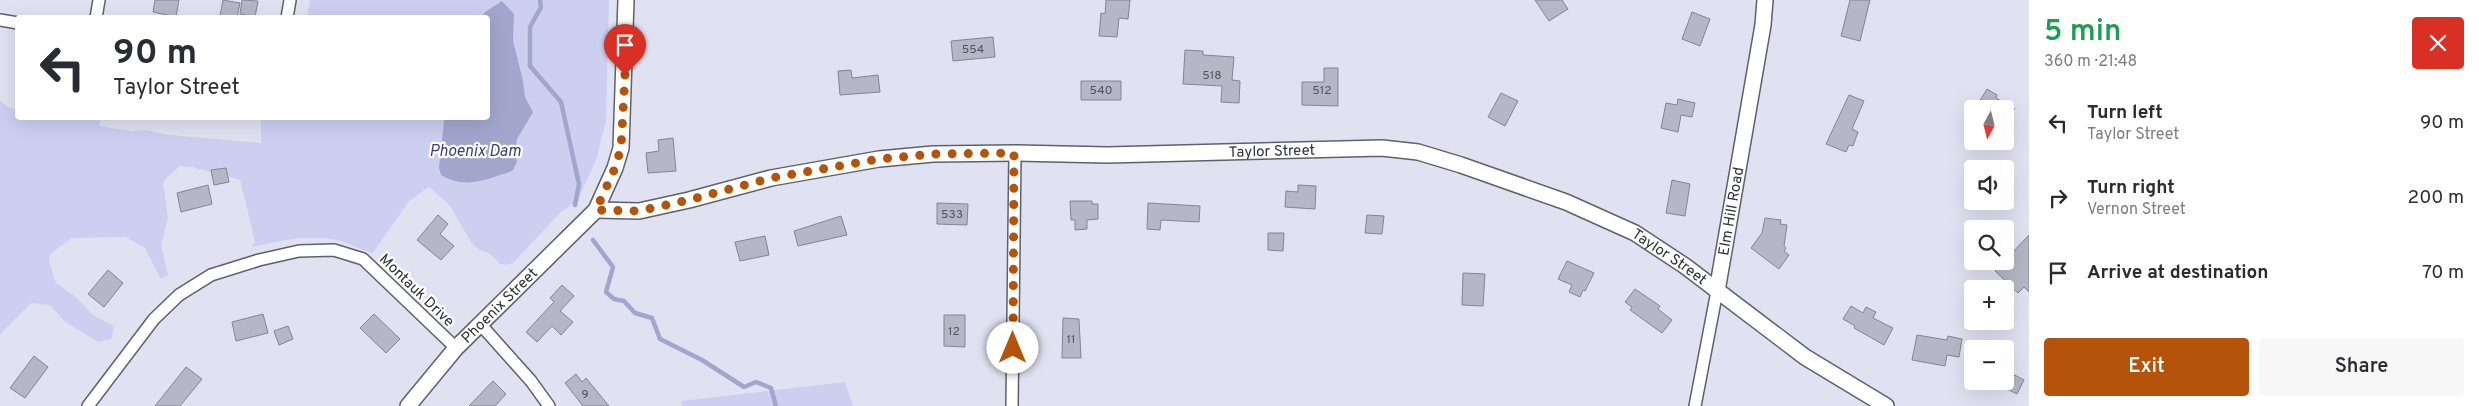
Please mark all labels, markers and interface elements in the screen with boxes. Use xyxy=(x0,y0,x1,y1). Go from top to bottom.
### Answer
text: 5 min xyxy=(2044,14,2121,51)
button: close xyxy=(2412,17,2464,69)
pin xyxy=(604,24,646,75)
icon: arrive xyxy=(611,31,639,59)
text: 90 m xyxy=(113,32,197,76)
icon: left xyxy=(30,35,95,100)
house number: 554 xyxy=(962,42,984,58)
text: 360 m · 21:48 xyxy=(2044,52,2137,72)
house number: 518 xyxy=(1202,68,1222,84)
text: Taylor Street xyxy=(113,75,240,102)
house number: 540 xyxy=(1090,83,1112,99)
house number: 512 xyxy=(1312,83,1332,99)
north arrow xyxy=(1964,100,2014,150)
map controls xyxy=(1964,100,2014,390)
text: Turn left xyxy=(2087,101,2163,125)
icon: left xyxy=(2044,109,2072,137)
text: 90 m xyxy=(2420,111,2464,135)
text: Taylor Street xyxy=(2087,125,2179,145)
water label: Phoenix Dam xyxy=(429,142,521,162)
street label: Taylor Street xyxy=(1228,142,1315,163)
button: sound xyxy=(1964,160,2014,210)
street label: Elm Hill Road xyxy=(1715,166,1749,257)
text: Turn right xyxy=(2087,176,2175,200)
icon: right xyxy=(2044,184,2072,212)
text: 200 m xyxy=(2408,186,2464,210)
text: Vernon Street xyxy=(2087,200,2186,220)
house number: 533 xyxy=(941,207,963,223)
button: search xyxy=(1964,220,2014,270)
street label: Taylor Street xyxy=(1628,225,1710,290)
street label: Montauk Drive xyxy=(374,250,458,332)
icon: arrive xyxy=(2044,259,2072,287)
text: Arrive at destination xyxy=(2087,261,2268,285)
text: 70 m xyxy=(2422,261,2464,285)
street label: Phoenix Street xyxy=(458,265,543,348)
button: + xyxy=(1964,280,2014,330)
position arrow xyxy=(986,321,1038,373)
house number: 12 xyxy=(948,324,960,340)
house number: 11 xyxy=(1067,332,1075,348)
button: Exit xyxy=(2044,338,2249,396)
button: Share xyxy=(2259,338,2464,396)
button: − xyxy=(1964,340,2014,390)
house number: 9 xyxy=(581,387,589,403)

